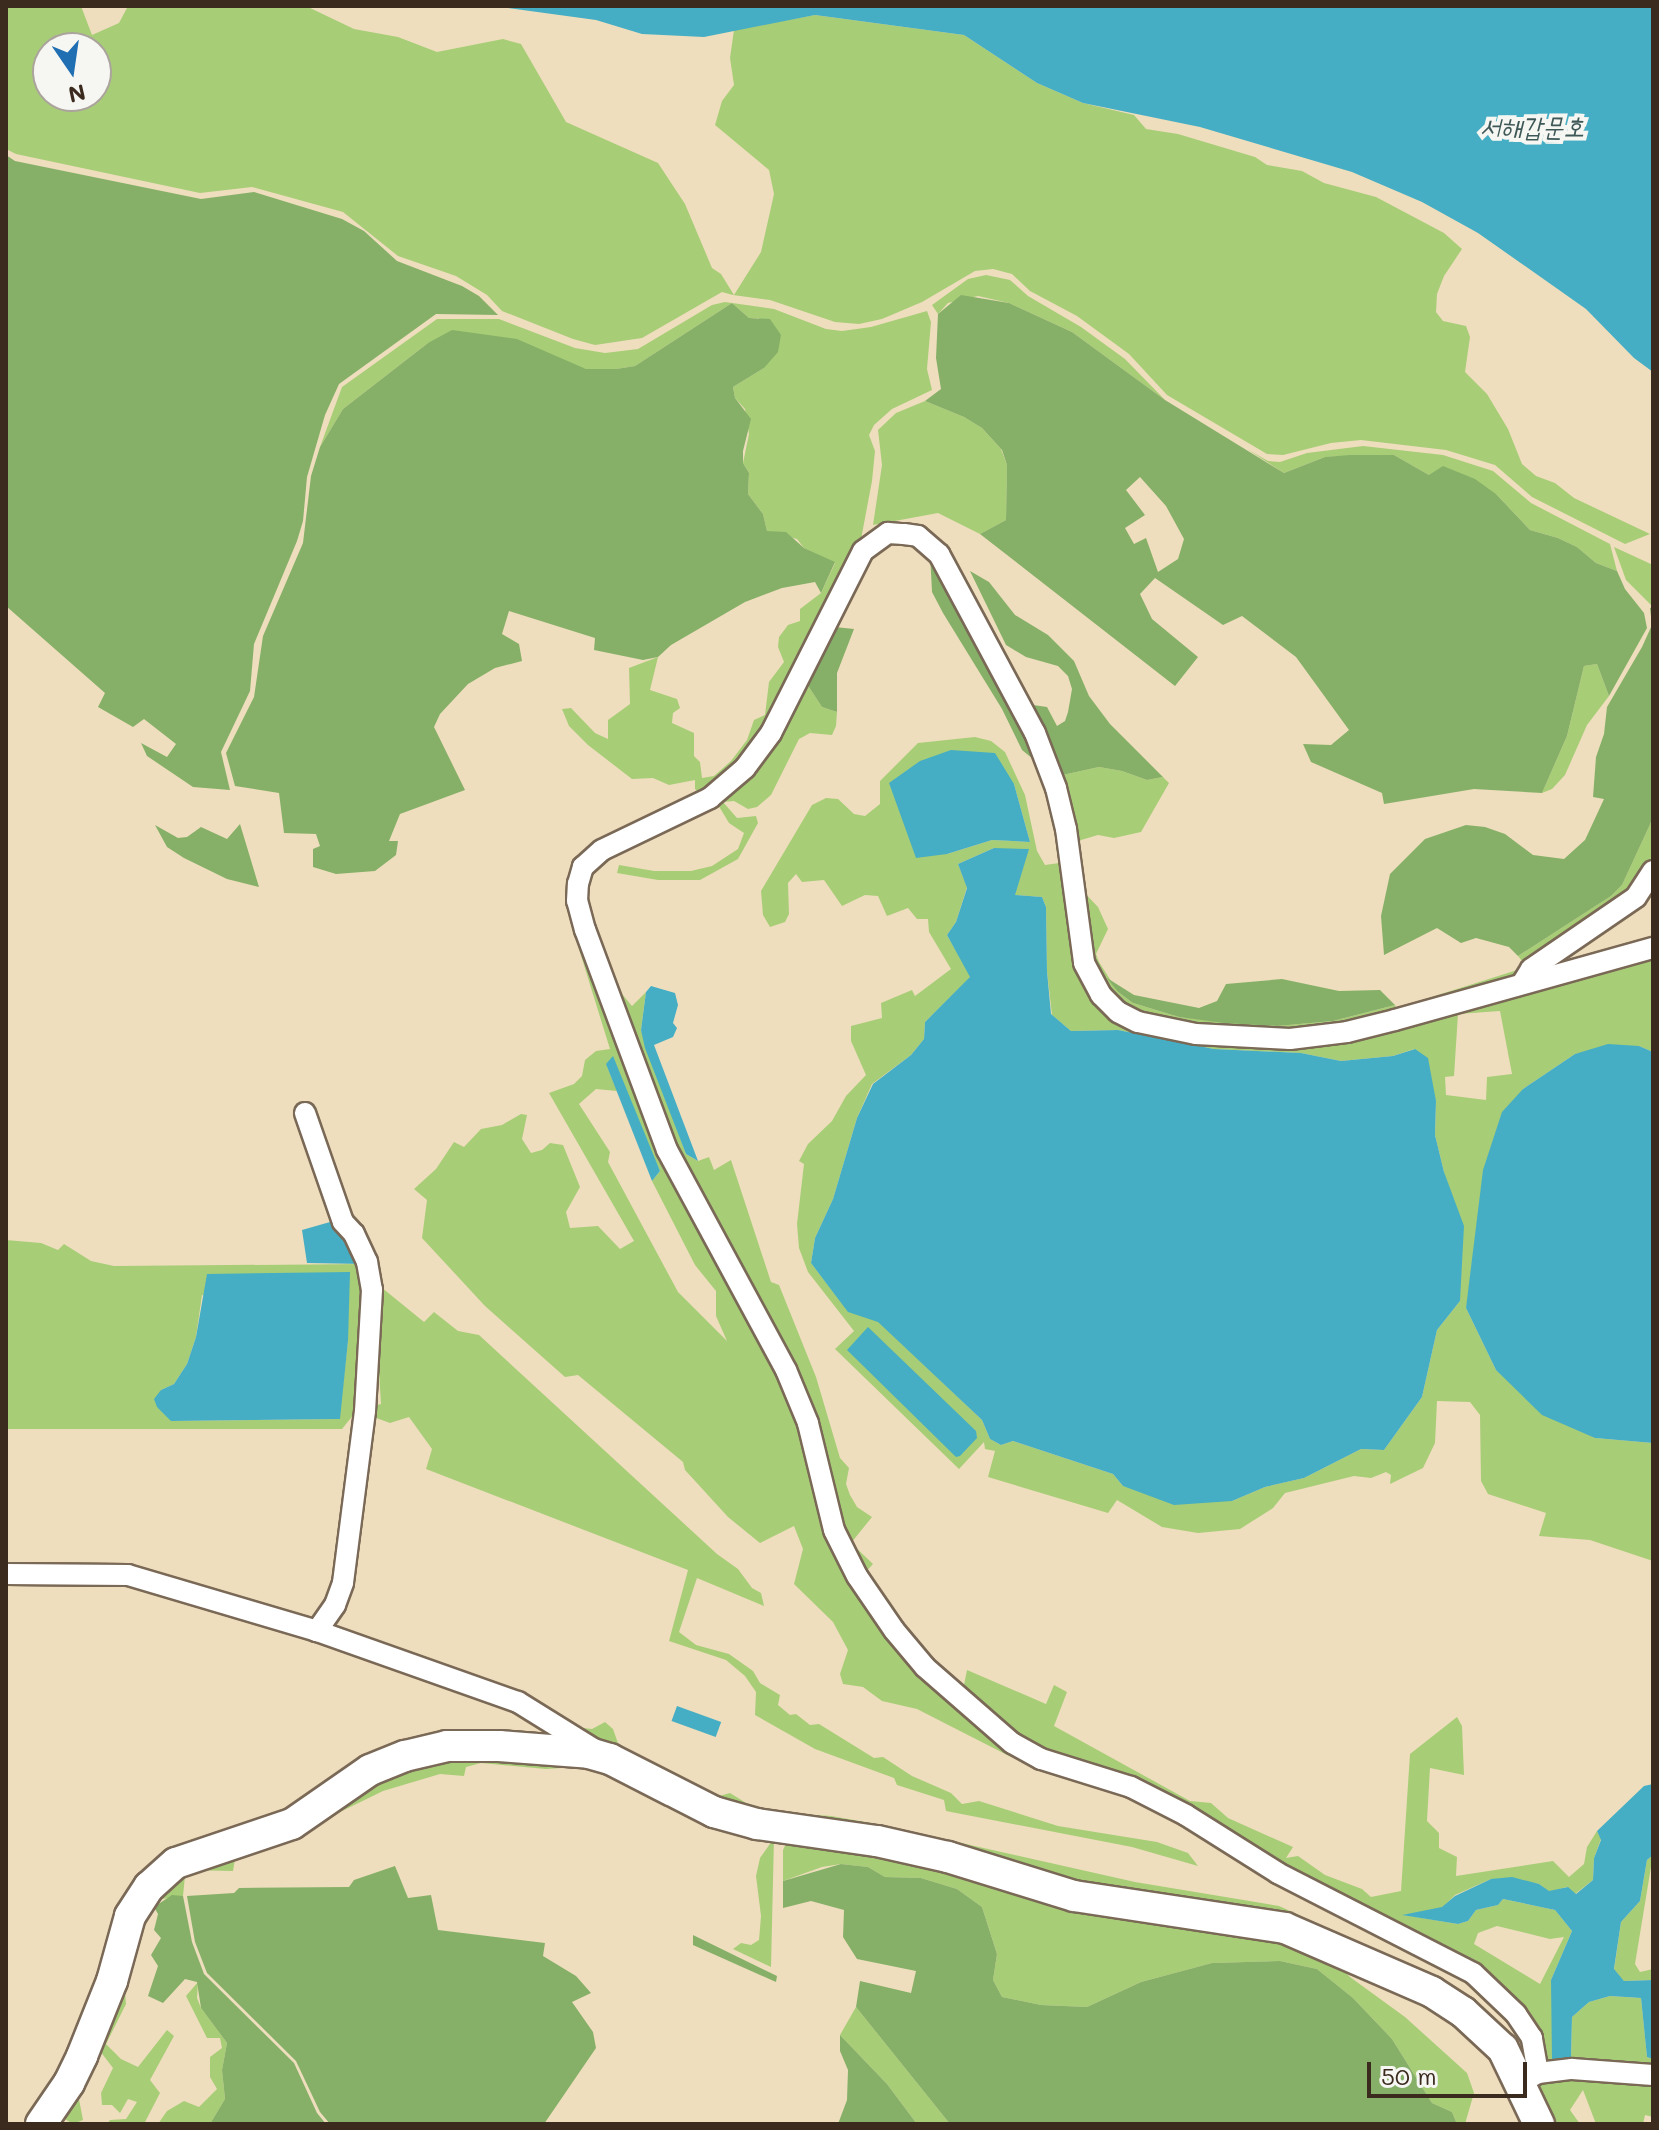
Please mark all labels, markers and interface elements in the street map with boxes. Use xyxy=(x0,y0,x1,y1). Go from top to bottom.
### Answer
north arrow xyxy=(32,32,112,112)
text: N xyxy=(66,78,88,110)
water label: 서해갑문호 xyxy=(1480,111,1584,143)
scale bar xyxy=(1371,2046,1531,2096)
text: 50 m xyxy=(1381,2060,1437,2091)

